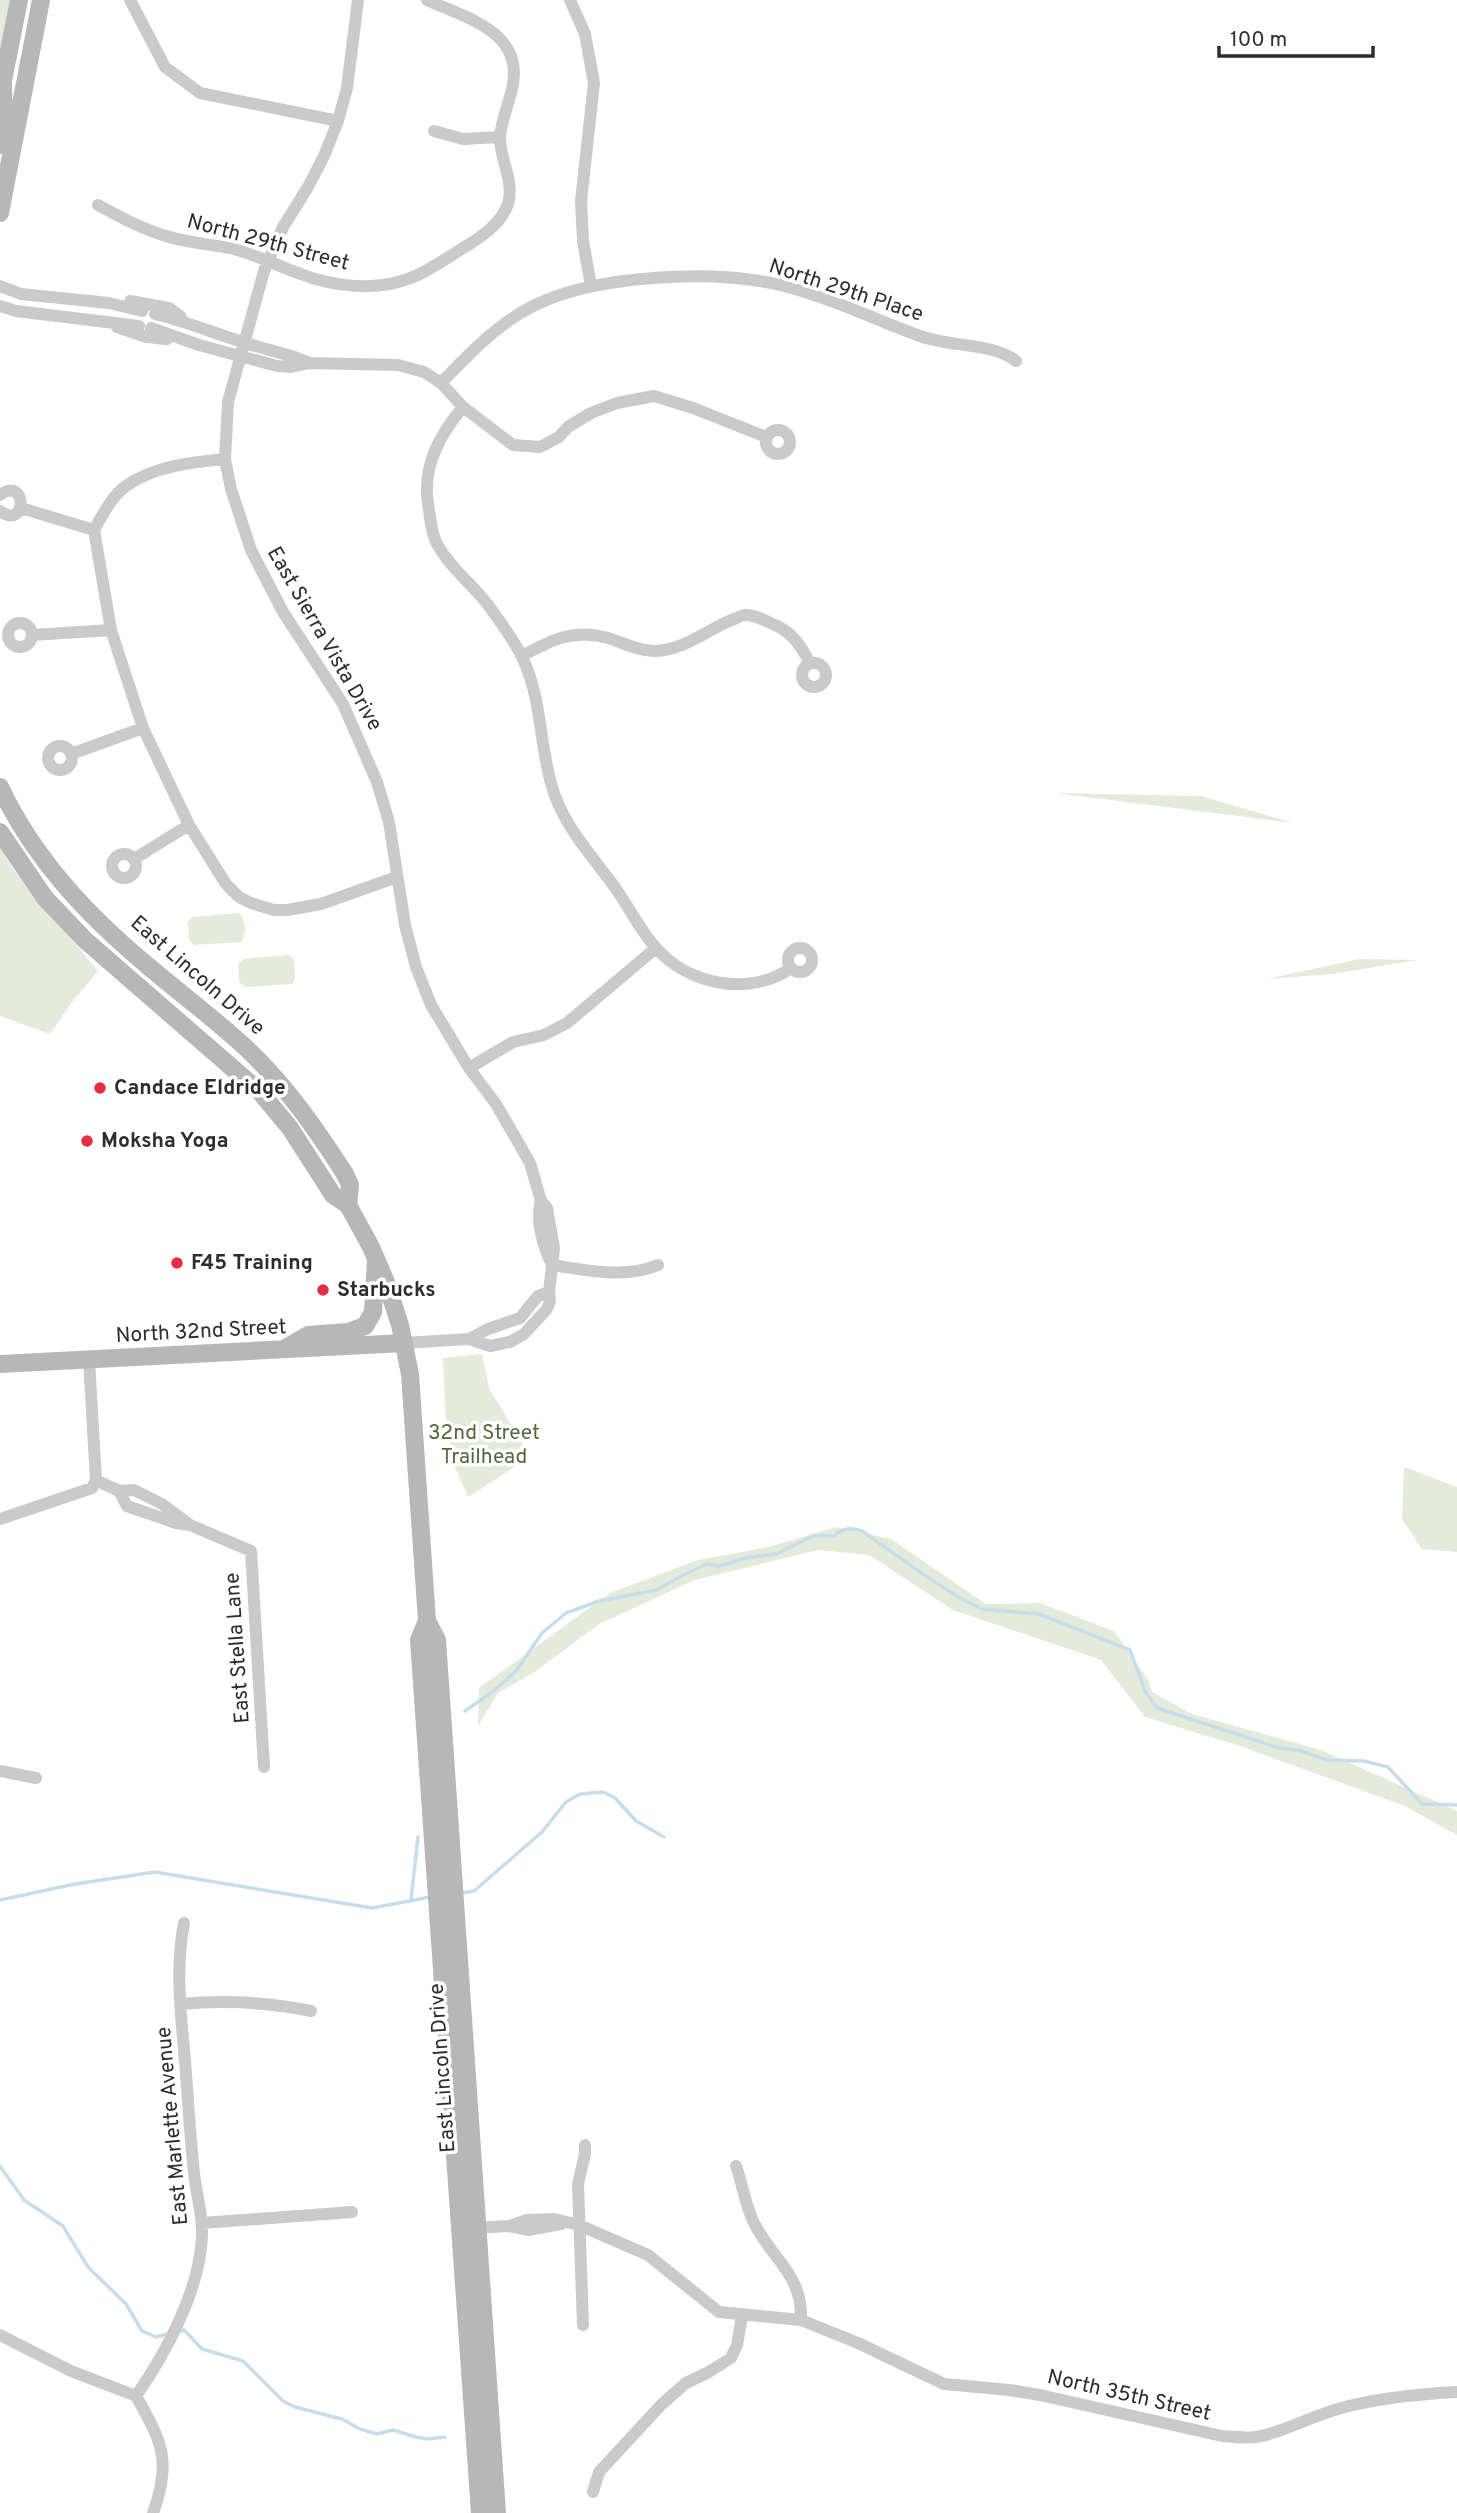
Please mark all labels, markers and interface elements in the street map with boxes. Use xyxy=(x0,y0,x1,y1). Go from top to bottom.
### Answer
scale bar xyxy=(1219,14,1373,58)
text: 100 m xyxy=(1230,27,1287,54)
street label: North 29th Street xyxy=(184,208,352,278)
street label: North 29th Place xyxy=(765,253,927,329)
street label: East Sierra Vista Drive xyxy=(260,542,388,736)
street label: East Lincoln Drive xyxy=(124,910,270,1042)
place label: Candace Eldridge xyxy=(114,1075,286,1102)
marker: Candace Eldridge xyxy=(92,1080,108,1096)
place label: Moksha Yoga xyxy=(101,1128,228,1155)
marker: Moksha Yoga xyxy=(79,1133,95,1149)
place label: F45 Training xyxy=(191,1250,313,1277)
marker: F45 Training xyxy=(169,1255,185,1271)
place label: Starbucks xyxy=(337,1277,436,1304)
marker: Starbucks xyxy=(315,1282,331,1298)
street label: North 32nd Street xyxy=(115,1314,287,1350)
park label: 32nd Street Trailhead xyxy=(428,1420,540,1471)
street label: East Stella Lane xyxy=(219,1572,257,1724)
street label: East Lincoln Drive xyxy=(424,1982,462,2154)
street label: East Marlette Avenue xyxy=(151,2026,195,2226)
street label: North 35th Street xyxy=(1045,2364,1213,2428)

